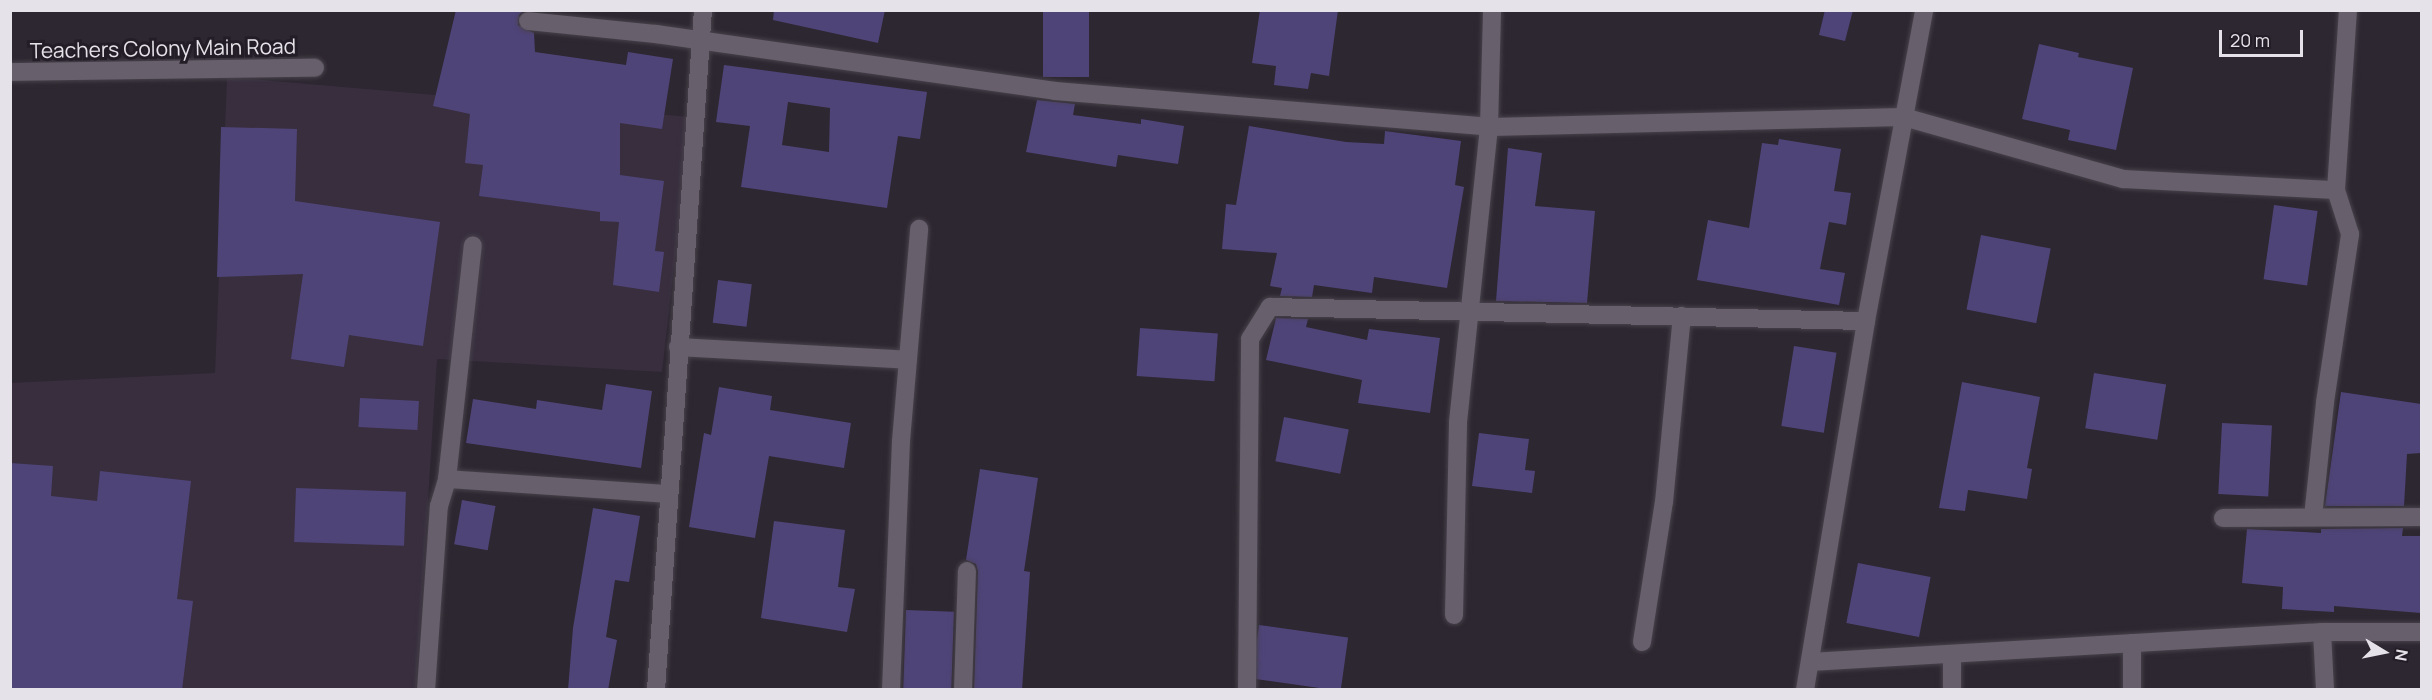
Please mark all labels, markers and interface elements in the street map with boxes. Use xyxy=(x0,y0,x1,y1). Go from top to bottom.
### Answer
scale bar xyxy=(2222,18,2306,56)
text: 20 m xyxy=(2230,28,2270,52)
street label: Teachers Colony Main Road xyxy=(30,33,296,63)
north arrow xyxy=(2354,622,2414,682)
text: N xyxy=(2390,648,2414,663)

